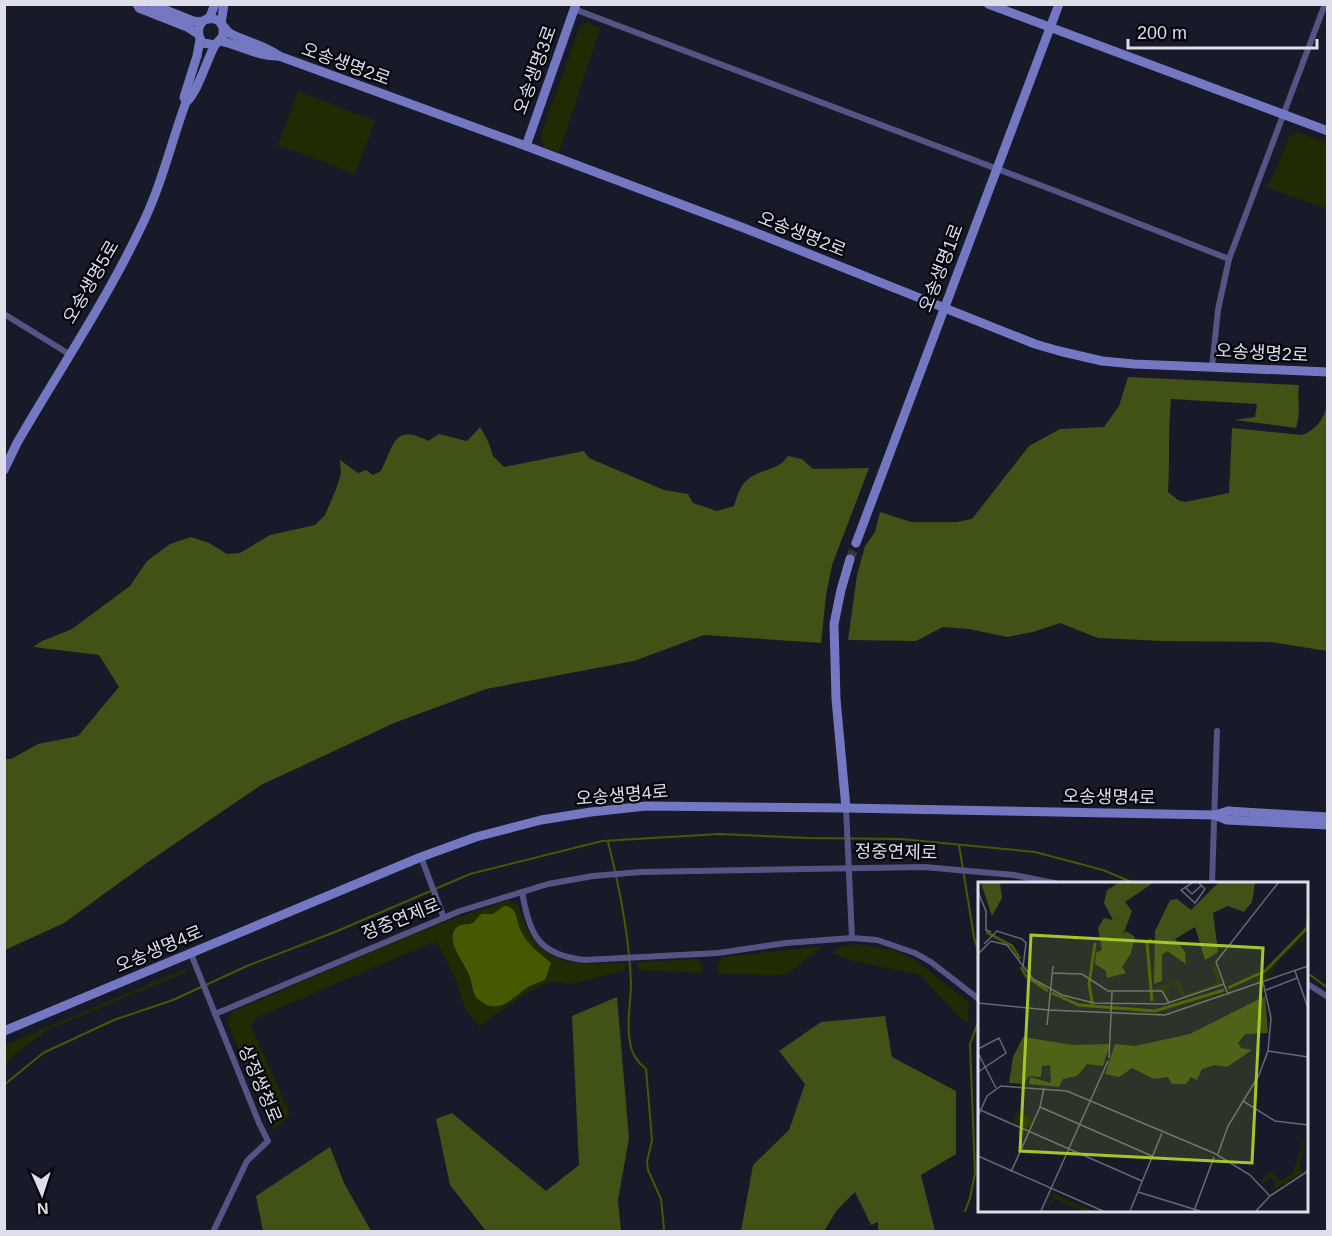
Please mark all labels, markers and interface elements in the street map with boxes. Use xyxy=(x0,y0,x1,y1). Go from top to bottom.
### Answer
scale bar xyxy=(1128,12,1317,50)
street label: 오송생명3로 xyxy=(510,23,560,117)
text: 200 m xyxy=(1137,23,1187,43)
street label: 오송생명2로 xyxy=(299,39,393,89)
street label: 오송생명2로 xyxy=(755,207,849,261)
street label: 오송생명1로 xyxy=(915,221,967,315)
street label: 오송생명5로 xyxy=(59,237,123,327)
street label: 오송생명2로 xyxy=(1215,341,1309,365)
street label: 오송생명4로 xyxy=(575,781,669,809)
street label: 오송생명4로 xyxy=(1062,786,1156,808)
street label: 정중연제로 xyxy=(854,841,938,863)
inset map xyxy=(978,882,1308,1212)
street label: 정중연제로 xyxy=(359,894,443,944)
street label: 오송생명4로 xyxy=(112,922,206,976)
street label: 상정쌍청로 xyxy=(235,1042,285,1126)
north arrow xyxy=(12,1164,72,1224)
text: N xyxy=(37,1200,49,1217)

